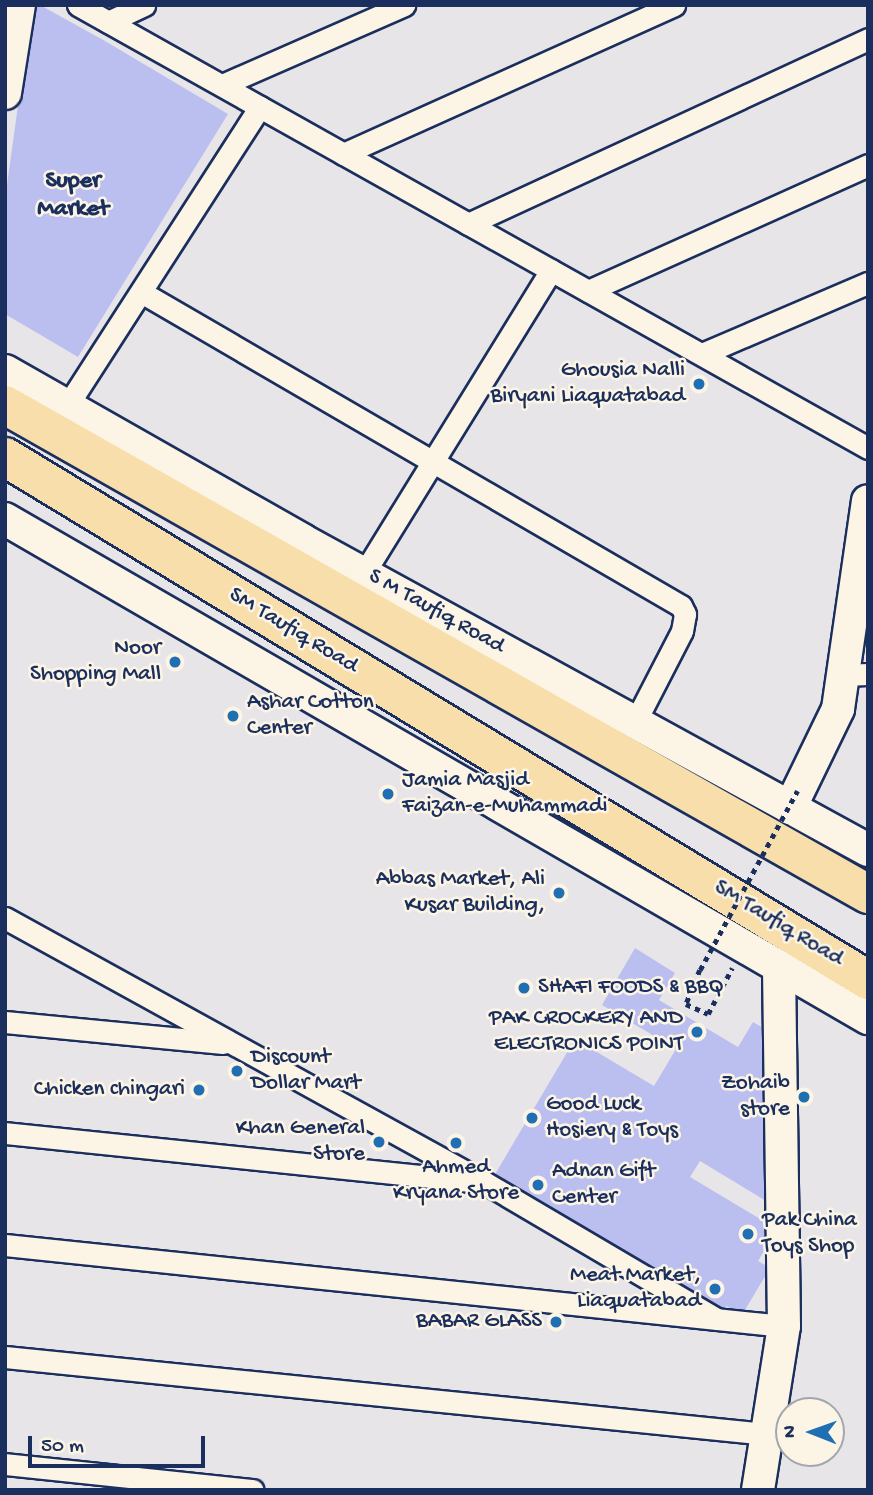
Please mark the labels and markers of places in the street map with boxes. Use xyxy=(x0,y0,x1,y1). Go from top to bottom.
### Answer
place label: Ghousia Nalli Biryani Liaquatabad xyxy=(491,357,685,411)
marker: Ghousia Nalli Biryani Liaquatabad xyxy=(691,376,707,392)
place label: Noor Shopping Mall xyxy=(30,635,161,689)
marker: Noor Shopping Mall xyxy=(167,654,183,670)
place label: Ashar Cotton Center xyxy=(247,689,374,743)
marker: Ashar Cotton Center xyxy=(225,708,241,724)
place label: Jamia Masjid Faizan-e-Muhammadi xyxy=(402,767,607,821)
marker: Jamia Masjid Faizan-e-Muhammadi xyxy=(380,786,396,802)
place label: Abbas Market, Ali Kusar Building, xyxy=(376,866,545,920)
marker: Abbas Market, Ali Kusar Building, xyxy=(551,885,567,901)
place label: SHAFI FOODS & BBQ xyxy=(538,974,724,1002)
marker: SHAFI FOODS & BBQ xyxy=(516,980,532,996)
place label: PAK CROCKERY AND ELECTRONICS POINT xyxy=(489,1005,683,1059)
marker: PAK CROCKERY AND ELECTRONICS POINT xyxy=(689,1024,705,1040)
place label: Discount Dollar Mart xyxy=(251,1044,361,1098)
marker: Discount Dollar Mart xyxy=(229,1063,245,1079)
place label: Zohaib store xyxy=(721,1070,790,1124)
place label: Chicken chingari xyxy=(34,1076,185,1104)
marker: Chicken chingari xyxy=(191,1082,207,1098)
marker: Zohaib store xyxy=(796,1089,812,1105)
place label: Good Luck Hosiery & Toys xyxy=(546,1091,678,1145)
marker: Good Luck Hosiery & Toys xyxy=(524,1110,540,1126)
place label: Khan General Store xyxy=(236,1115,365,1169)
marker: Khan General Store xyxy=(371,1134,387,1150)
marker: Ahmed Kryana Store xyxy=(448,1135,464,1151)
place label: Ahmed Kryana Store xyxy=(393,1154,519,1208)
place label: Adnan Gift Center xyxy=(552,1158,655,1212)
marker: Adnan Gift Center xyxy=(530,1177,546,1193)
place label: Pak China Toys Shop xyxy=(762,1207,857,1261)
marker: Pak China Toys Shop xyxy=(740,1226,756,1242)
place label: Meat Market, Liaquatabad xyxy=(570,1262,701,1316)
marker: Meat Market, Liaquatabad xyxy=(707,1281,723,1297)
place label: BABAR GLASS xyxy=(416,1308,542,1336)
marker: BABAR GLASS xyxy=(548,1314,564,1330)

